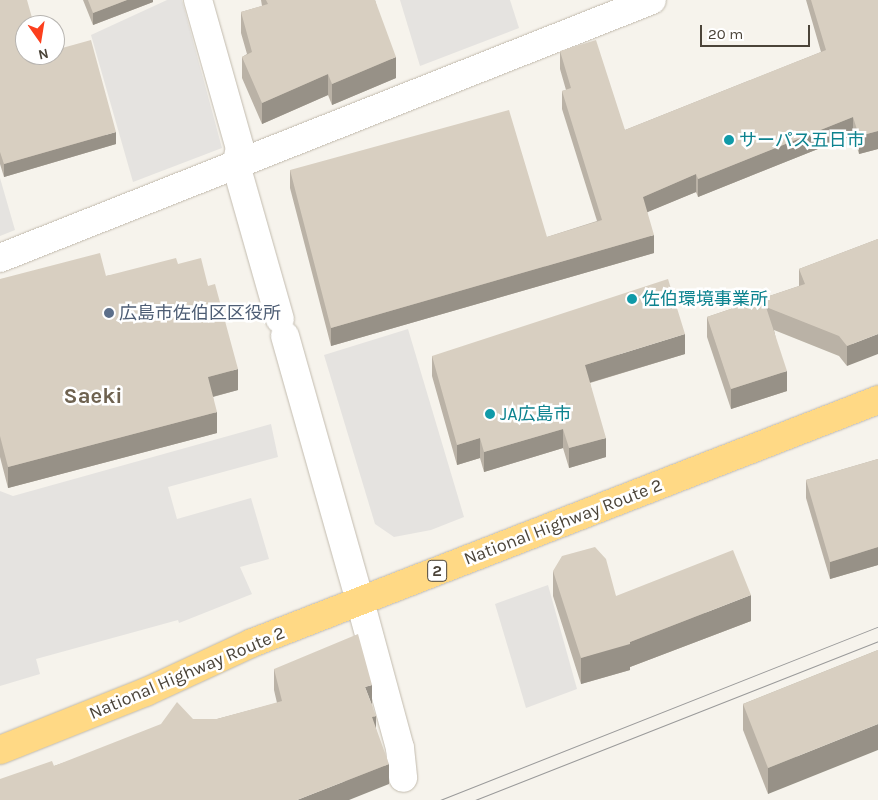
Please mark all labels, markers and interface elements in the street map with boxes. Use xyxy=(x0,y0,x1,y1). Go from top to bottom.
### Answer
north arrow xyxy=(15,15,65,65)
scale bar xyxy=(703,15,813,47)
text: 20 m xyxy=(708,25,743,43)
text: N xyxy=(36,45,50,64)
place label: サーパス五日市 xyxy=(739,129,865,151)
marker: サーパス五日市 xyxy=(723,134,735,146)
place label: 佐伯環境事業所 xyxy=(642,288,768,310)
marker: 佐伯環境事業所 xyxy=(626,293,638,305)
place label: 広島市佐伯区区役所 xyxy=(119,302,281,324)
marker: 広島市佐伯区区役所 xyxy=(103,307,115,319)
district label: Saeki xyxy=(64,384,122,410)
place label: JA広島市 xyxy=(500,403,572,425)
marker: JA広島市 xyxy=(484,408,496,420)
street label: National Highway Route 2 xyxy=(461,474,665,570)
road number: 2 xyxy=(427,558,447,584)
street label: National Highway Route 2 xyxy=(86,622,288,724)

